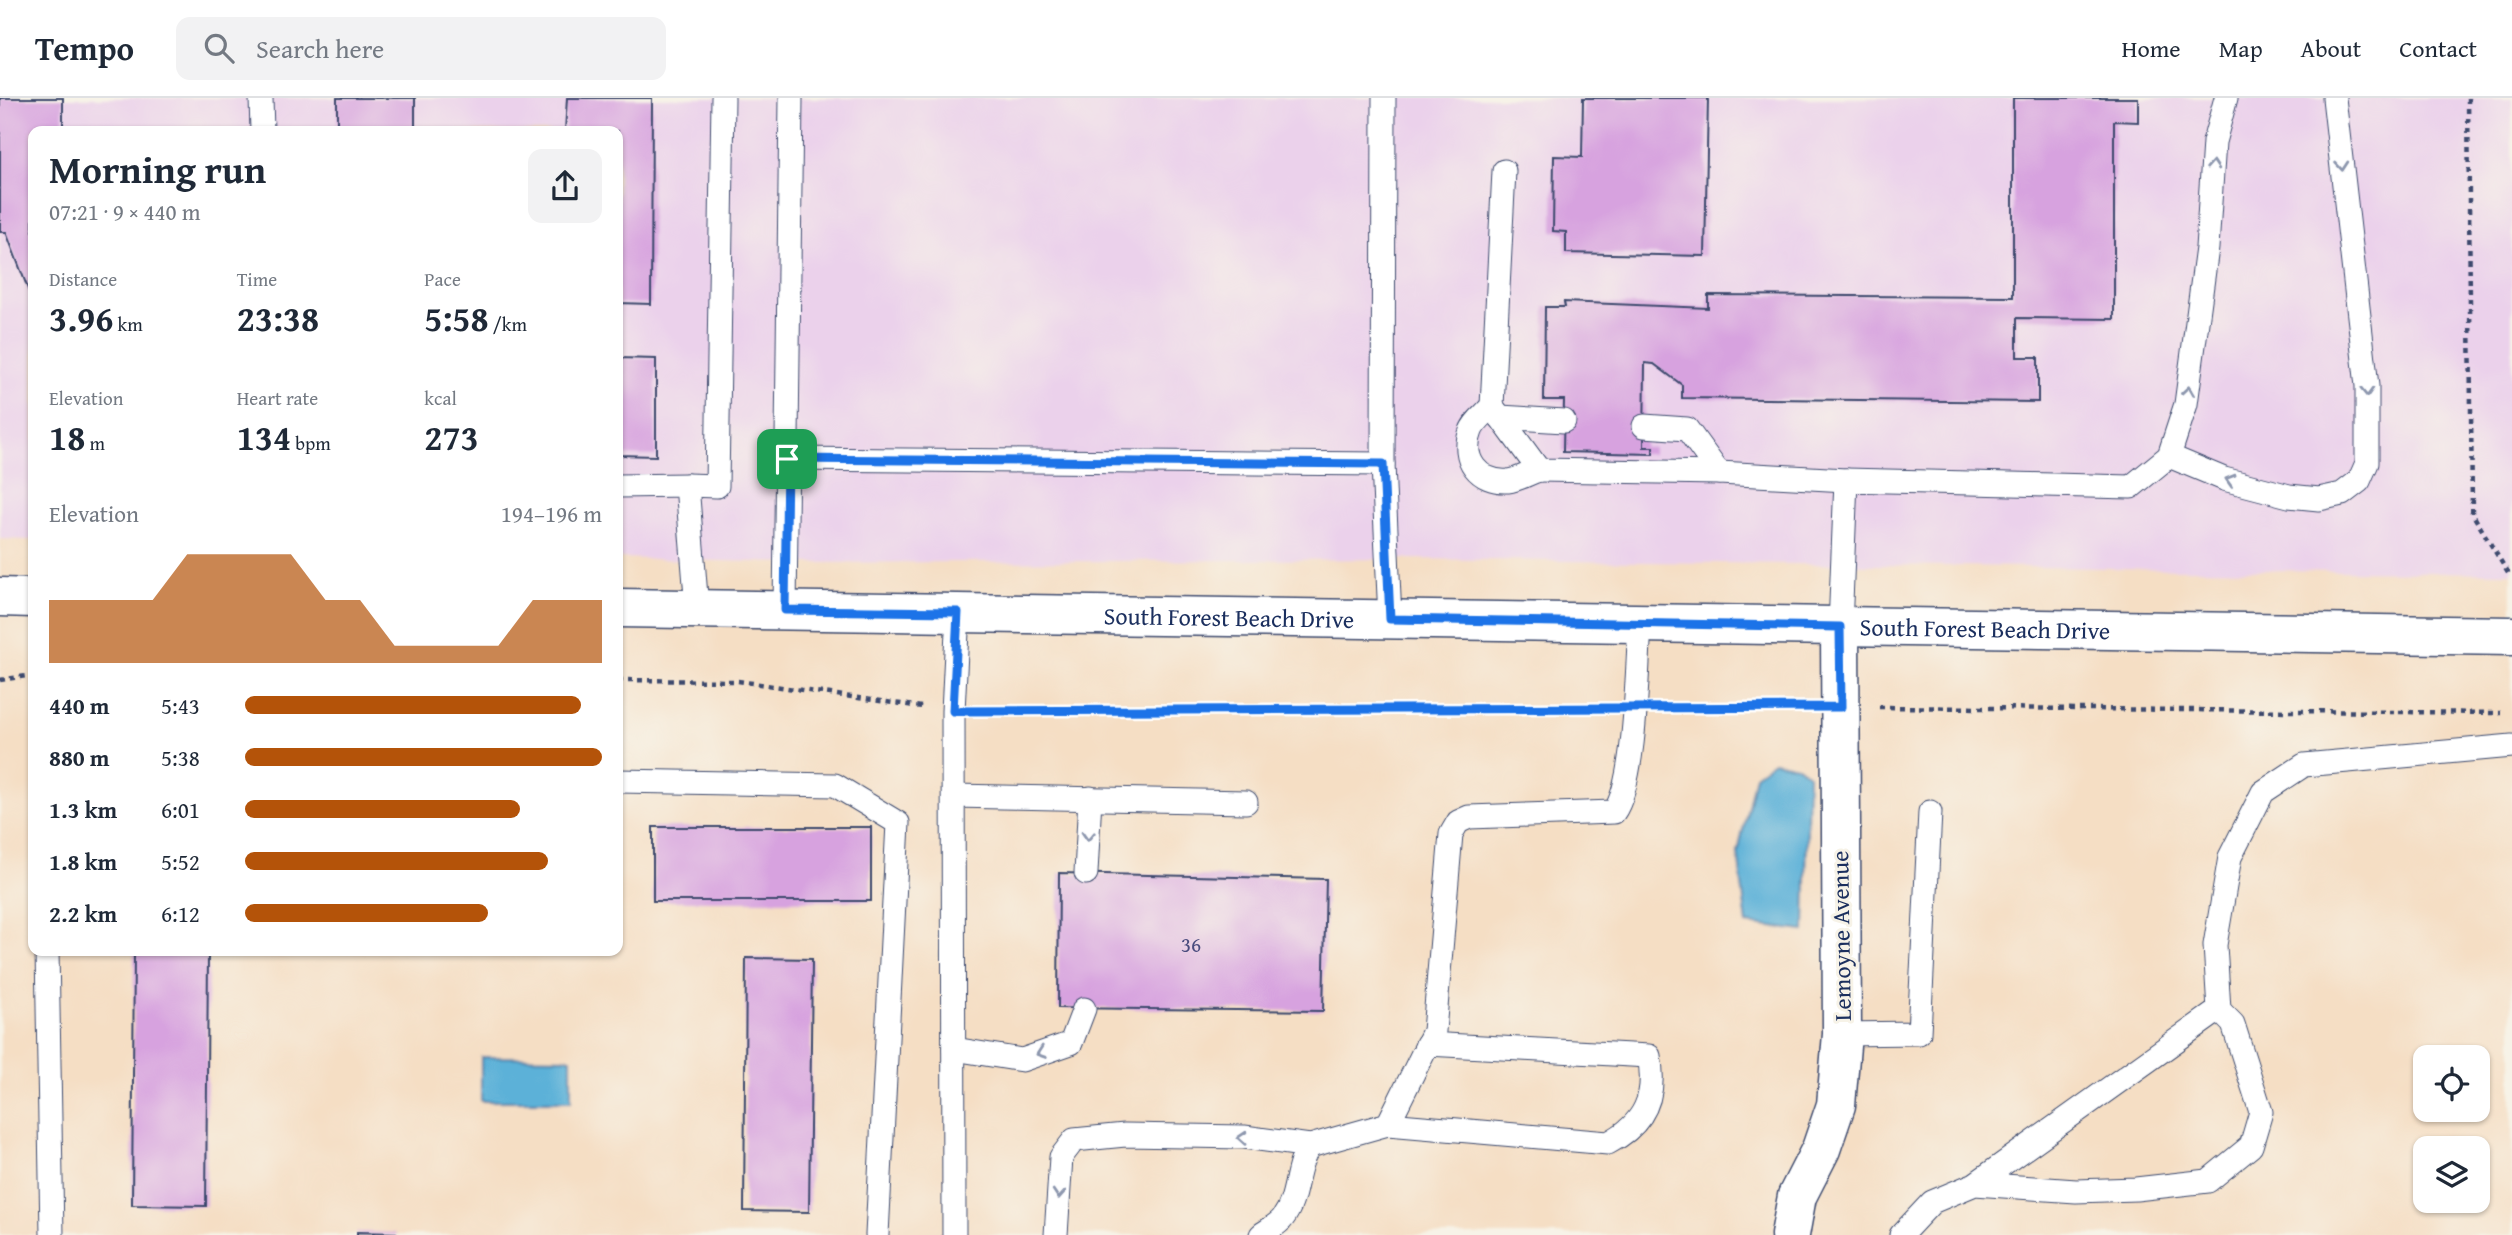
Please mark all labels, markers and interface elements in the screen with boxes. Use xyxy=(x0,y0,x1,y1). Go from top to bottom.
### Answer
search box xyxy=(176,17,666,80)
text: Tempo xyxy=(35,24,134,72)
icon: search xyxy=(200,29,238,67)
text: Search here xyxy=(256,29,384,68)
text: Home xyxy=(2122,31,2181,66)
text: Map xyxy=(2219,31,2263,66)
text: About xyxy=(2301,31,2361,66)
text: Contact xyxy=(2399,31,2477,66)
text: Morning run xyxy=(49,141,266,197)
button: share xyxy=(528,149,602,223)
one-way arrow xyxy=(2205,159,2220,170)
one-way arrow xyxy=(2334,160,2349,171)
text: 07:21 · 9 × 440 m xyxy=(49,195,201,228)
text: Distance xyxy=(49,265,117,293)
text: Time xyxy=(237,265,277,293)
text: Pace xyxy=(424,265,461,293)
text: 3.96 xyxy=(49,293,113,344)
text: 23:38 xyxy=(237,293,319,344)
text: 5:58 xyxy=(424,293,489,344)
text: km xyxy=(113,310,143,338)
text: /km xyxy=(489,310,527,338)
text: Elevation xyxy=(49,384,123,412)
text: Heart rate xyxy=(237,384,318,412)
text: kcal xyxy=(424,384,457,412)
one-way arrow xyxy=(2180,385,2195,396)
one-way arrow xyxy=(2359,387,2374,398)
text: 18 xyxy=(49,412,85,463)
text: 134 xyxy=(237,412,291,463)
text: 273 xyxy=(424,412,479,463)
text: m xyxy=(85,429,105,457)
text: bpm xyxy=(291,429,331,457)
pin xyxy=(757,429,817,489)
icon: arrive xyxy=(768,440,806,478)
one-way arrow xyxy=(2224,473,2236,488)
text: Elevation xyxy=(49,497,139,530)
text: 194–196 m xyxy=(501,497,602,530)
street label: South Forest Beach Drive xyxy=(1103,598,1354,636)
street label: South Forest Beach Drive xyxy=(1859,609,2110,648)
text: 440 m xyxy=(49,689,110,722)
text: 5:43 xyxy=(161,689,200,722)
text: 880 m xyxy=(49,741,110,774)
text: 5:38 xyxy=(161,741,200,774)
text: 1.3 km xyxy=(49,793,117,826)
text: 6:01 xyxy=(161,793,200,826)
one-way arrow xyxy=(1081,831,1096,842)
text: 1.8 km xyxy=(49,845,117,878)
text: 5:52 xyxy=(161,845,200,878)
street label: Lemoyne Avenue xyxy=(1822,850,1860,1022)
text: 2.2 km xyxy=(49,897,117,930)
text: 6:12 xyxy=(161,897,200,930)
house number: 36 xyxy=(1181,929,1201,960)
one-way arrow xyxy=(1036,1045,1048,1059)
map controls xyxy=(2413,1045,2490,1213)
button: locate xyxy=(2413,1045,2490,1122)
one-way arrow xyxy=(1237,1131,1248,1146)
button: layers xyxy=(2413,1136,2490,1213)
one-way arrow xyxy=(1052,1189,1067,1200)

